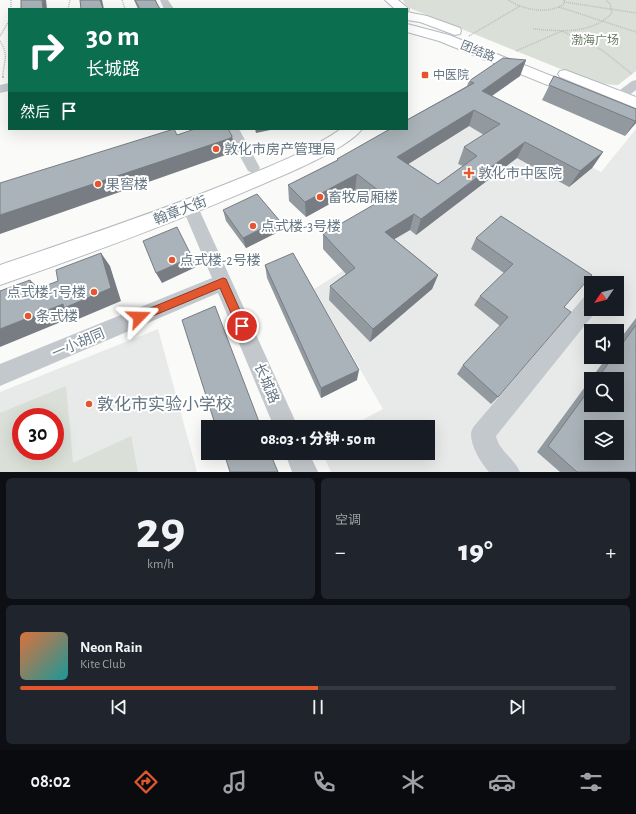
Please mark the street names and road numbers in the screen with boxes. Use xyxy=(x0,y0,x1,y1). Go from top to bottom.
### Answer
street label: 团结路 xyxy=(459,38,497,63)
street label: 翰章大街 xyxy=(151,192,209,228)
street label: 一小胡同 xyxy=(49,326,107,361)
street label: 长城路 xyxy=(251,361,282,405)

